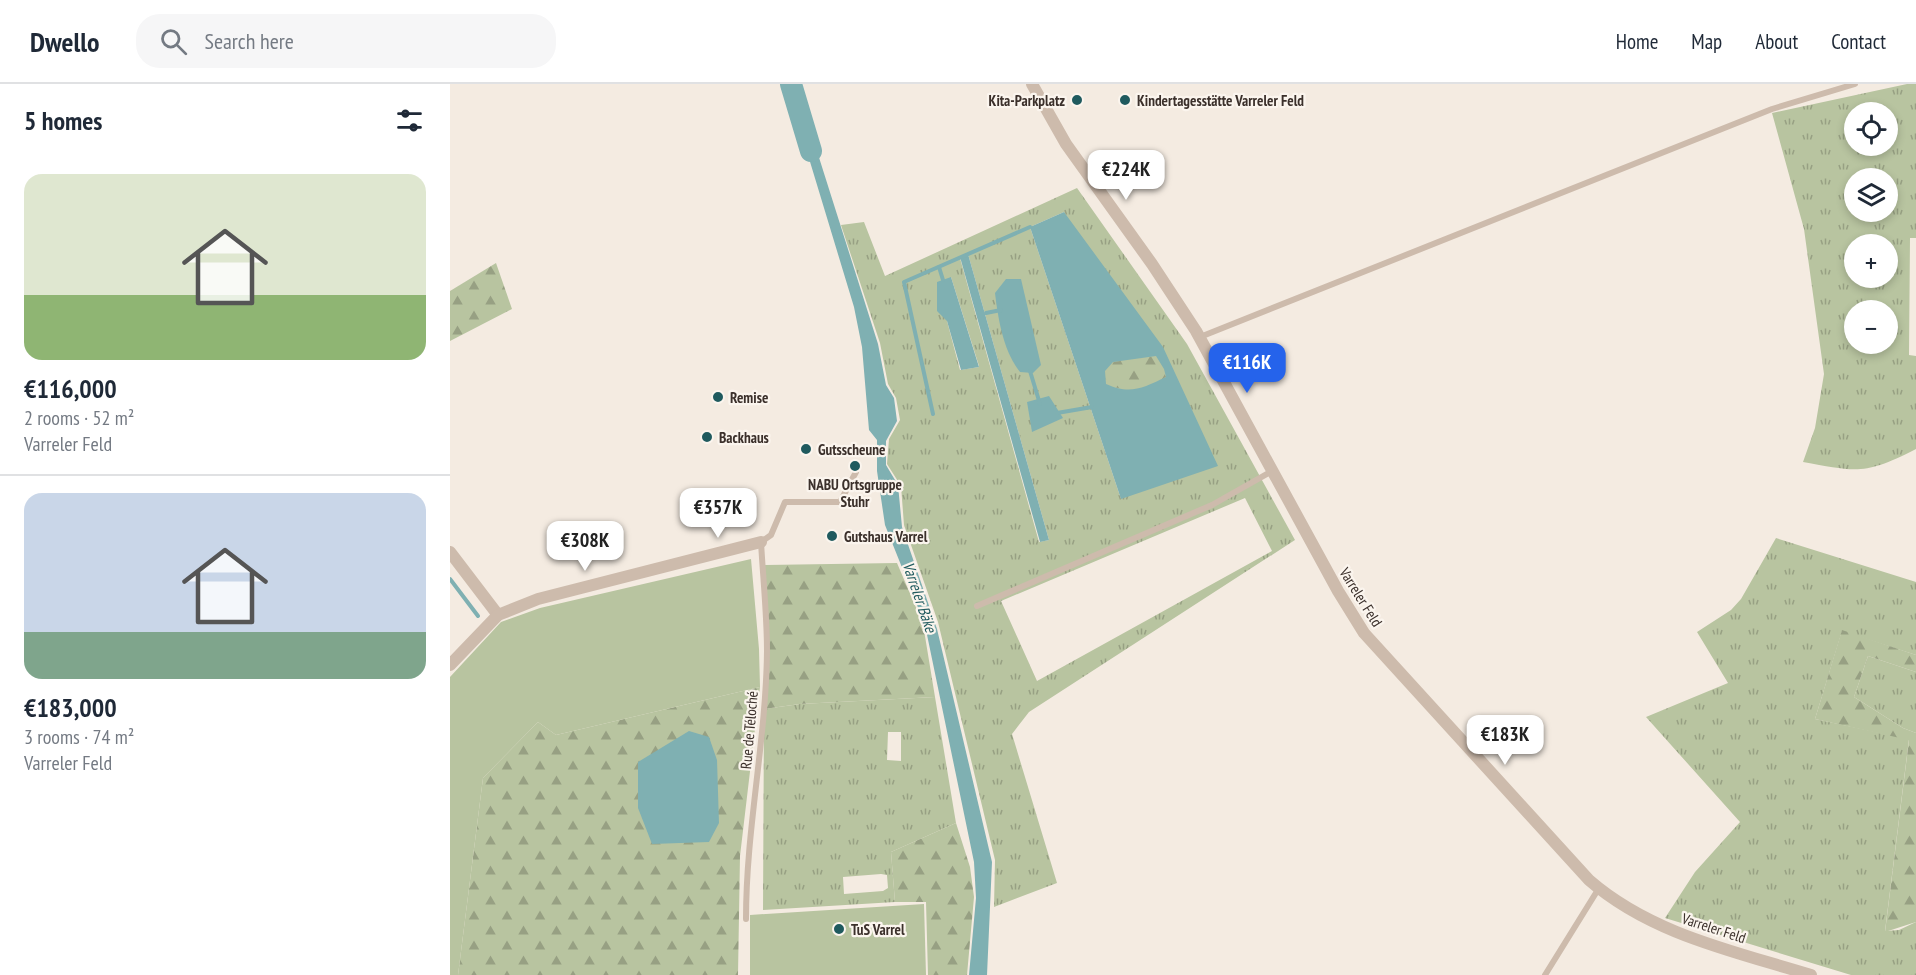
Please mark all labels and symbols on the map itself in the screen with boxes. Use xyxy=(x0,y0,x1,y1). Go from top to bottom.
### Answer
place label: Kita-Parkplatz xyxy=(989,91,1065,110)
place label: Kindertagesstätte Varreler Feld xyxy=(1137,91,1304,110)
marker: Kita-Parkplatz xyxy=(1070,93,1084,107)
marker: Kindertagesstätte Varreler Feld xyxy=(1118,93,1132,107)
pin: €224K xyxy=(1084,150,1168,201)
pin: €116K xyxy=(1205,343,1289,394)
place label: Remise xyxy=(730,388,768,407)
marker: Remise xyxy=(711,390,725,404)
place label: Backhaus xyxy=(719,428,769,447)
marker: Backhaus xyxy=(700,430,714,444)
place label: Gutsscheune xyxy=(818,440,885,459)
marker: Gutsscheune xyxy=(799,442,813,456)
marker: NABU Ortsgruppe Stuhr xyxy=(848,459,862,473)
place label: NABU Ortsgruppe Stuhr xyxy=(808,475,902,511)
pin: €357K xyxy=(676,488,760,539)
pin: €308K xyxy=(543,521,627,572)
place label: Gutshaus Varrel xyxy=(844,527,928,546)
marker: Gutshaus Varrel xyxy=(825,529,839,543)
water label: Varreler Bäke xyxy=(899,559,942,636)
street label: Varreler Feld xyxy=(1335,563,1387,630)
street label: Rue de Téloché xyxy=(736,690,762,770)
pin: €183K xyxy=(1463,715,1547,766)
street label: Varreler Feld xyxy=(1679,908,1748,947)
place label: TuS Varrel xyxy=(851,920,905,939)
marker: TuS Varrel xyxy=(832,922,846,936)

